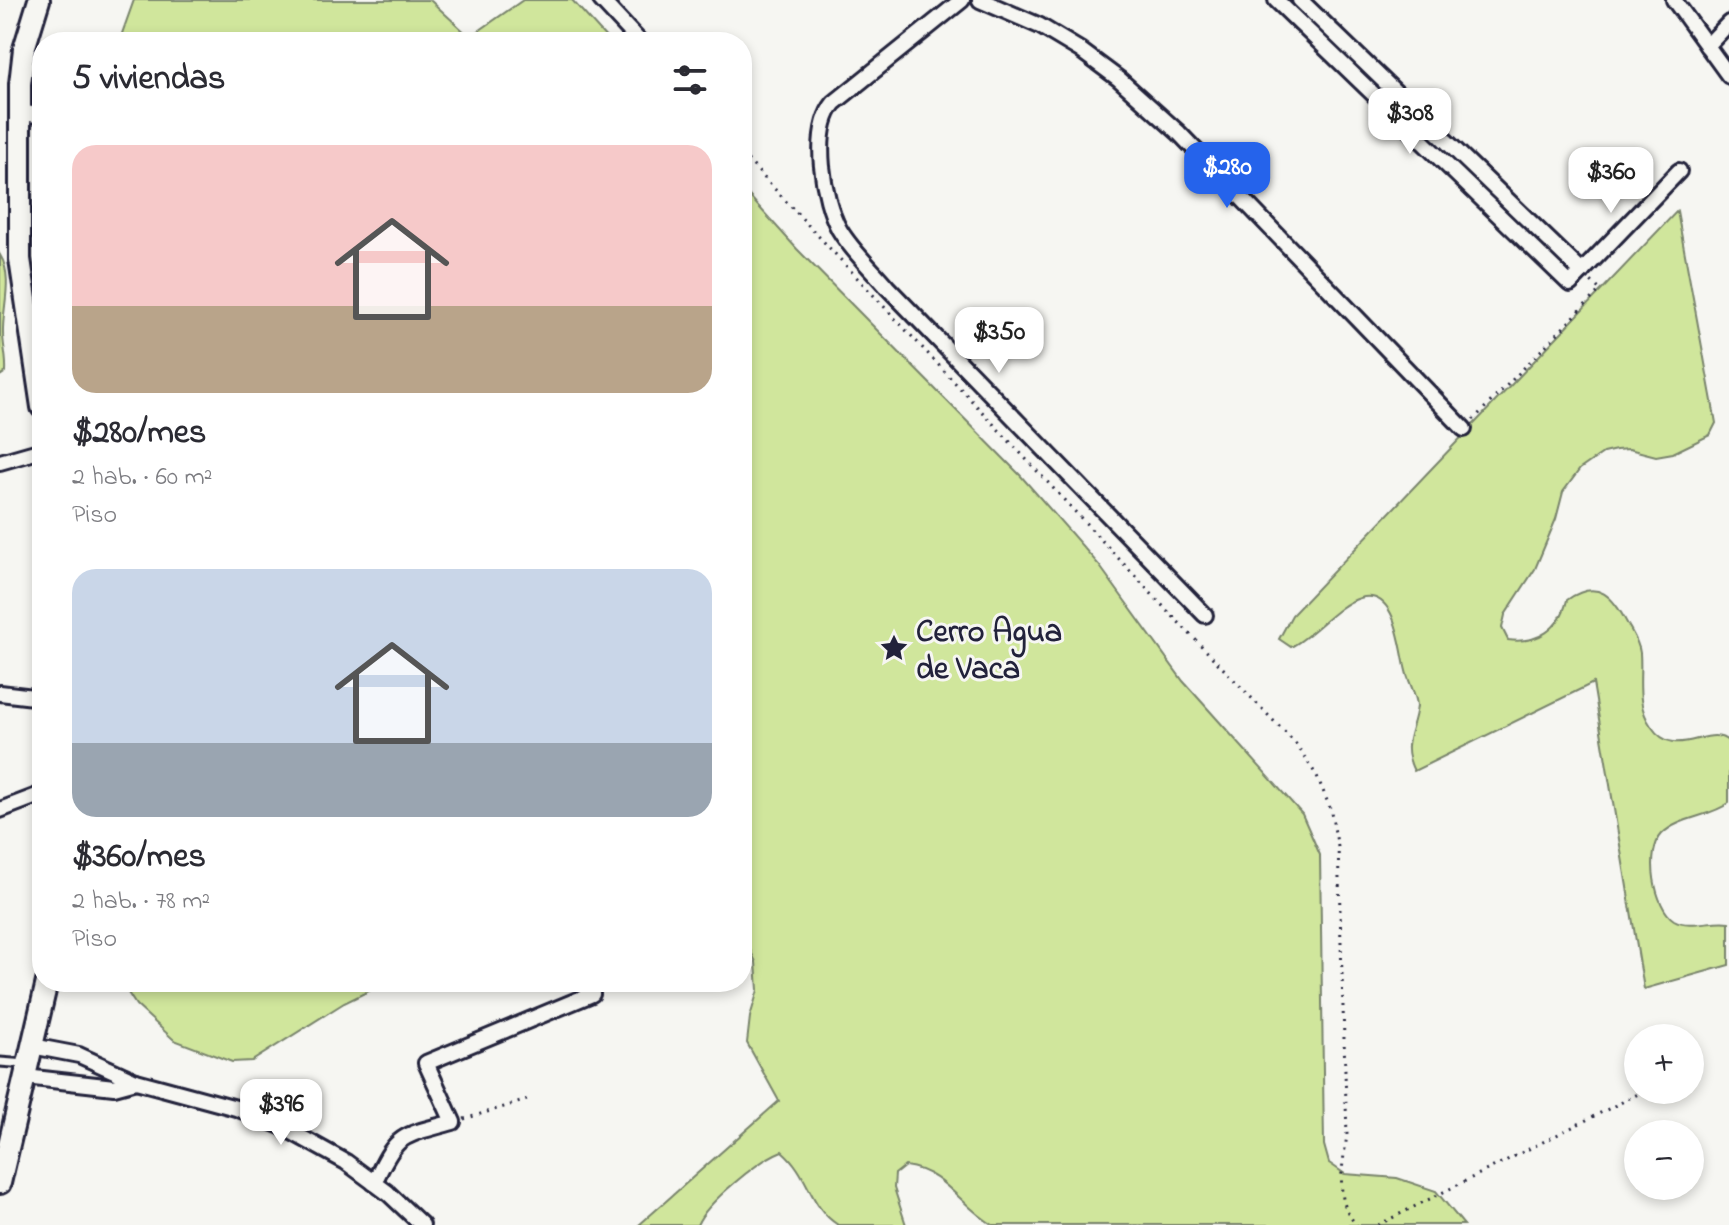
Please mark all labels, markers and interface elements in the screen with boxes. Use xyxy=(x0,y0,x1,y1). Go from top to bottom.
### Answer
text: 5 viviendas xyxy=(72,55,225,105)
icon: filters xyxy=(668,58,712,102)
pin: $308 xyxy=(1363,88,1457,156)
text: $308 xyxy=(1386,95,1434,133)
pin: $280 xyxy=(1180,142,1274,210)
pin: $360 xyxy=(1564,147,1658,215)
text: $280 xyxy=(1202,149,1252,187)
text: $360 xyxy=(1586,154,1636,192)
icon: home xyxy=(320,197,464,341)
pin: $350 xyxy=(952,307,1046,375)
text: $350 xyxy=(973,314,1025,352)
text: $280/mes xyxy=(72,409,206,459)
text: 2 hab. · 60 m² xyxy=(72,459,212,497)
text: Piso xyxy=(72,497,117,535)
place label: Cerro Agua de Vaca xyxy=(916,610,1062,694)
icon: home xyxy=(320,621,464,765)
place icon: Cerro Agua de Vaca xyxy=(879,633,909,663)
text: $360/mes xyxy=(72,833,206,883)
text: 2 hab. · 78 m² xyxy=(72,883,210,921)
text: Piso xyxy=(72,921,117,959)
map controls xyxy=(1624,1024,1704,1200)
button: + xyxy=(1624,1024,1704,1104)
pin: $396 xyxy=(234,1079,328,1147)
text: $396 xyxy=(258,1086,304,1124)
button: − xyxy=(1624,1120,1704,1200)

